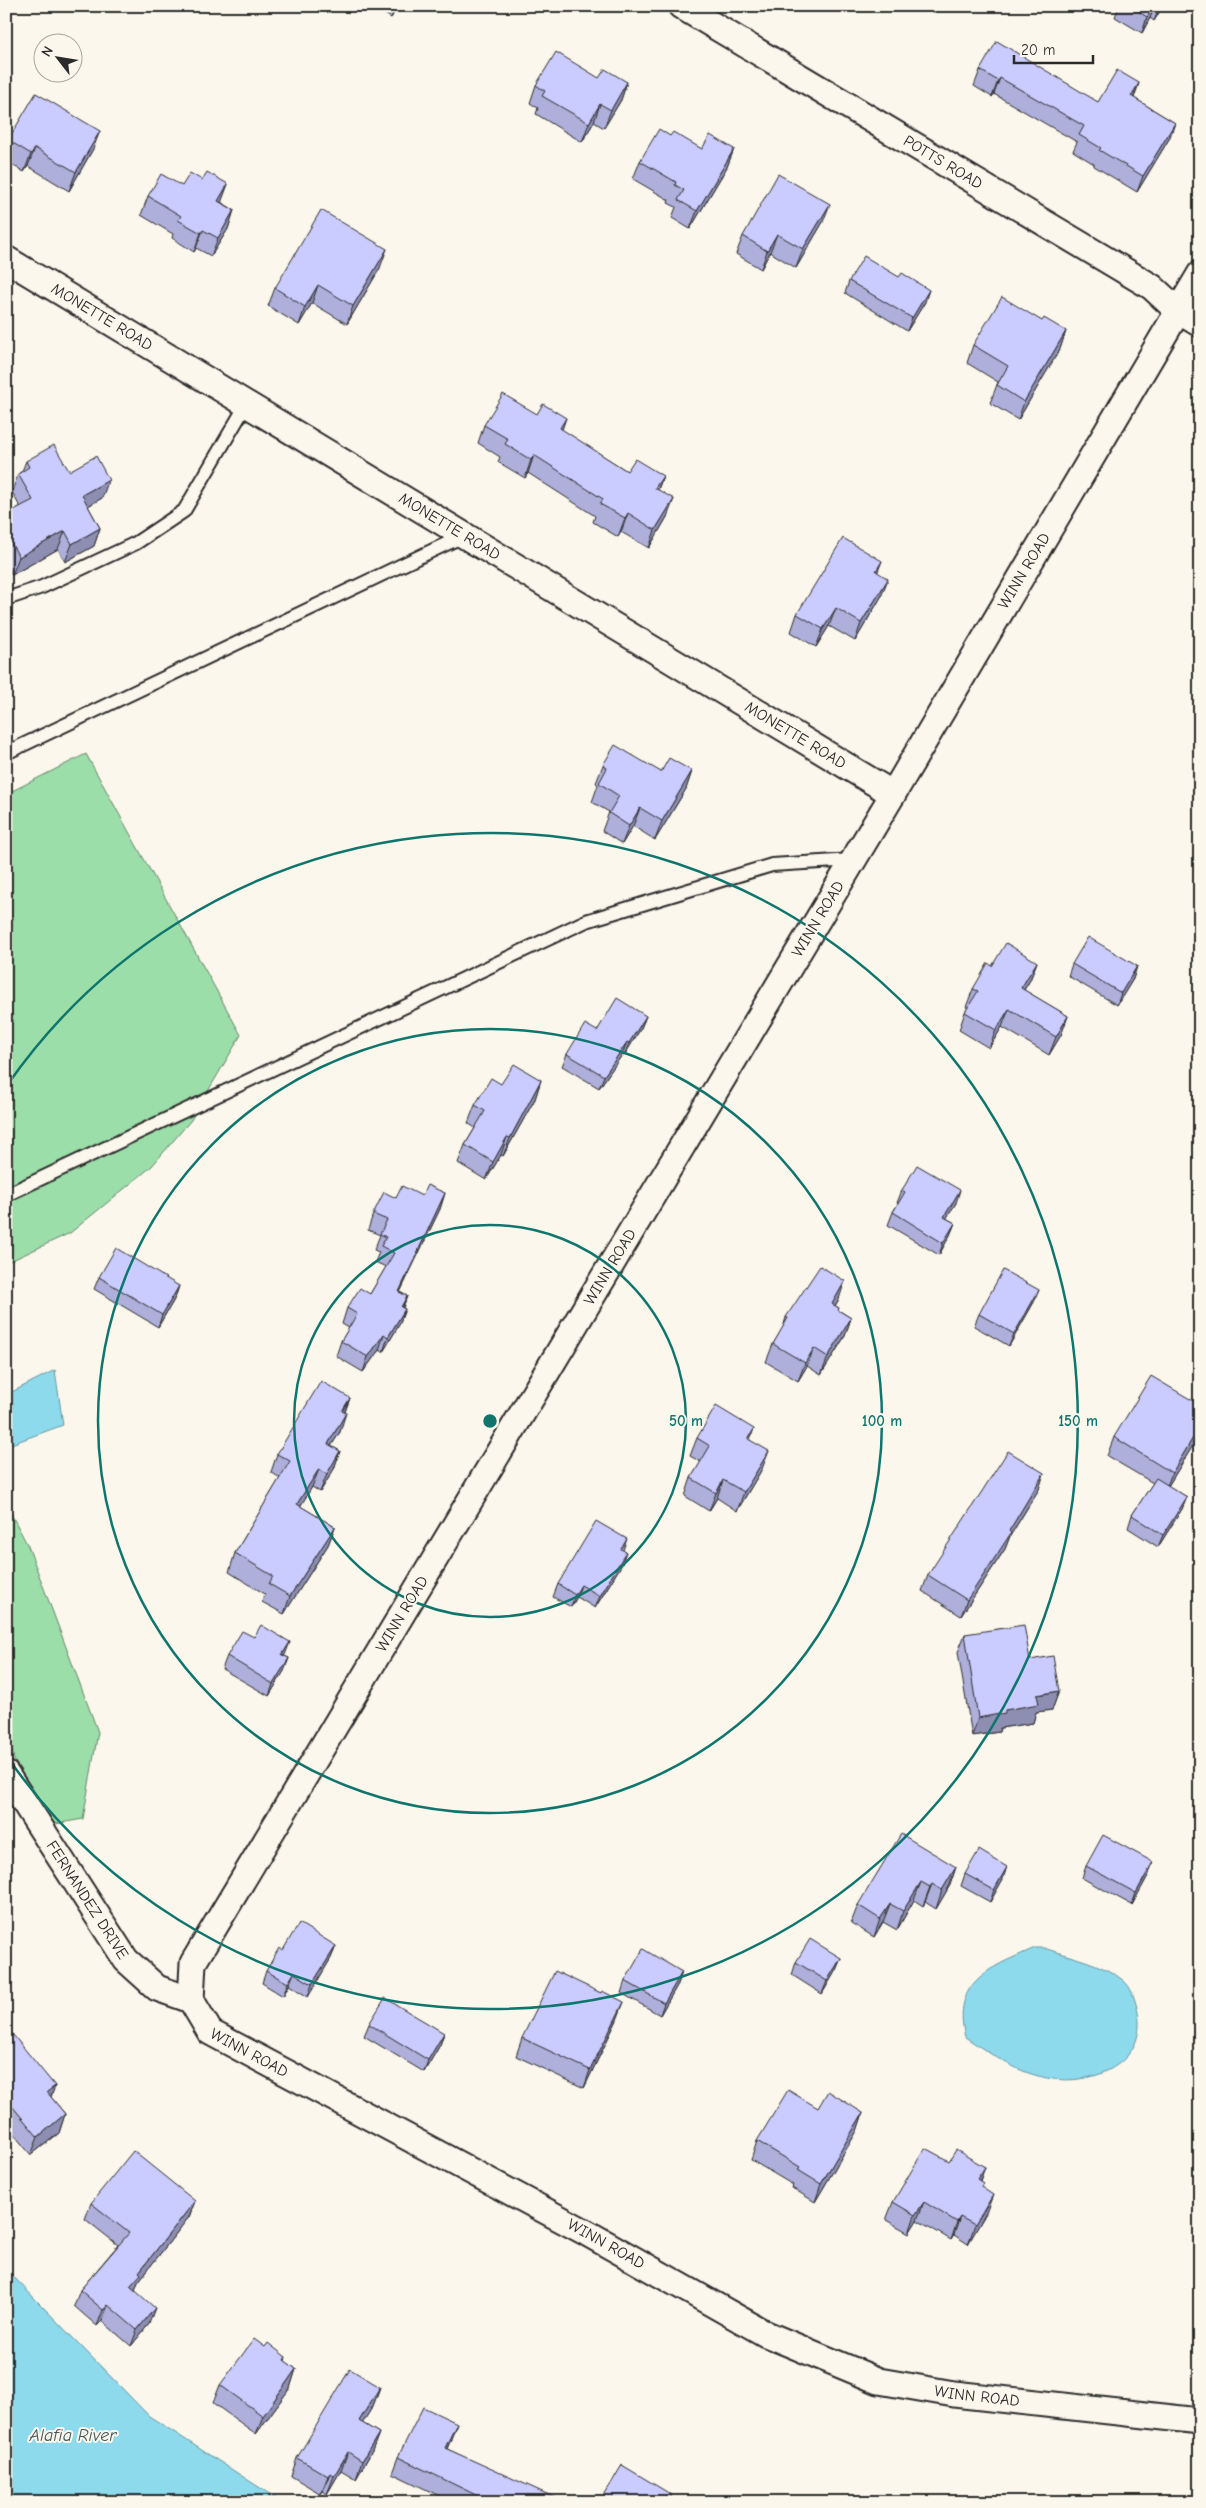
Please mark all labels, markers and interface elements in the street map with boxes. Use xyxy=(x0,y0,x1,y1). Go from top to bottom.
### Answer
north arrow xyxy=(32,32,82,82)
scale bar xyxy=(1014,32,1092,64)
text: 20 m xyxy=(1021,41,1055,59)
text: N xyxy=(38,43,57,60)
street label: POTTS ROAD xyxy=(900,132,986,193)
street label: MONETTE ROAD xyxy=(48,279,156,354)
street label: MONETTE ROAD xyxy=(396,489,504,564)
street label: WINN ROAD xyxy=(994,530,1054,612)
street label: MONETTE ROAD xyxy=(742,698,849,773)
street label: WINN ROAD xyxy=(788,878,848,960)
street label: WINN ROAD xyxy=(580,1226,640,1308)
centre of rings xyxy=(481,1412,499,1430)
text: 50 m xyxy=(669,1412,703,1430)
text: 100 m xyxy=(862,1412,902,1430)
text: 150 m xyxy=(1058,1412,1098,1430)
street label: WINN ROAD xyxy=(372,1573,432,1655)
street label: FERNANDEZ DRIVE xyxy=(43,1837,132,1963)
street label: WINN ROAD xyxy=(207,2025,291,2081)
street label: WINN ROAD xyxy=(564,2215,648,2273)
street label: WINN ROAD xyxy=(933,2382,1021,2410)
water label: Alafia River xyxy=(29,2425,117,2446)

